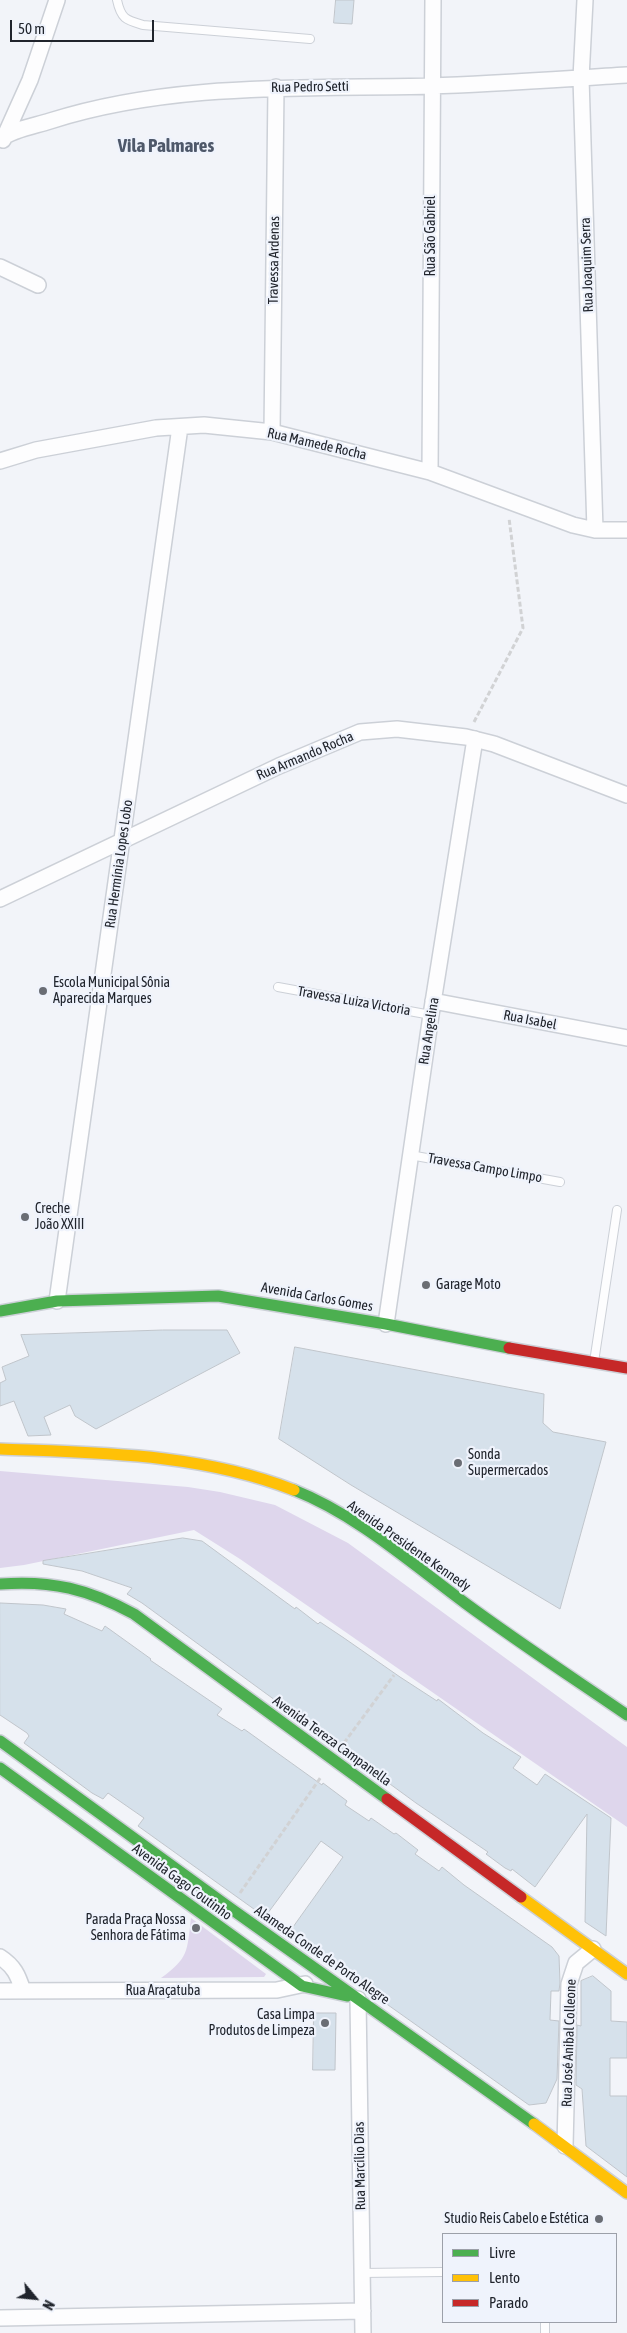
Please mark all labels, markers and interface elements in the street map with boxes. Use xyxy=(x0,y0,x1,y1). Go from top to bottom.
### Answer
scale bar xyxy=(12,10,156,42)
text: 50 m xyxy=(18,20,45,37)
street label: Rua Pedro Setti xyxy=(271,78,349,96)
district label: Vila Palmares xyxy=(118,135,214,157)
street label: Rua São Gabriel xyxy=(423,195,439,277)
street label: Travessa Ardenas xyxy=(265,216,283,304)
street label: Rua Joaquim Serra xyxy=(577,217,597,313)
street label: Rua Mamede Rocha xyxy=(266,424,368,464)
street label: Rua Armando Rocha xyxy=(254,728,356,784)
street label: Rua Hermínia Lopes Lobo xyxy=(102,799,136,929)
place label: Escola Municipal Sônia Aparecida Marques xyxy=(53,975,170,1008)
street label: Travessa Luiza Victoria xyxy=(296,983,412,1019)
marker: Escola Municipal Sônia Aparecida Marques xyxy=(37,985,49,997)
street label: Rua Angelina xyxy=(415,996,443,1066)
street label: Rua Isabel xyxy=(502,1007,558,1033)
street label: Travessa Campo Limpo xyxy=(426,1150,544,1186)
place label: Creche João XXIII xyxy=(35,1201,84,1234)
marker: Creche João XXIII xyxy=(19,1211,31,1223)
place label: Garage Moto xyxy=(436,1277,501,1293)
street label: Avenida Carlos Gomes xyxy=(260,1279,374,1315)
marker: Garage Moto xyxy=(420,1279,432,1291)
place label: Sonda Supermercados xyxy=(468,1447,548,1480)
marker: Sonda Supermercados xyxy=(452,1457,464,1469)
street label: Avenida Presidente Kennedy xyxy=(344,1497,474,1595)
street label: Avenida Tereza Campanella xyxy=(269,1692,395,1790)
street label: Avenida Gago Coutinho xyxy=(129,1840,235,1924)
street label: Alameda Conde de Porto Alegre xyxy=(251,1902,393,2008)
place label: Parada Praça Nossa Senhora de Fátima xyxy=(85,1912,186,1944)
marker: Parada Praça Nossa Senhora de Fátima xyxy=(190,1922,202,1934)
street label: Rua José Anibal Colleone xyxy=(558,1979,580,2107)
street label: Rua Araçatuba xyxy=(125,1983,201,1999)
place label: Casa Limpa Produtos de Limpeza xyxy=(209,2007,315,2040)
marker: Casa Limpa Produtos de Limpeza xyxy=(319,2017,331,2029)
street label: Rua Marcílio Dias xyxy=(351,2122,369,2210)
place label: Studio Reis Cabelo e Estética xyxy=(444,2211,589,2227)
marker: Studio Reis Cabelo e Estética xyxy=(593,2213,605,2225)
legend xyxy=(442,2233,617,2323)
text: Livre xyxy=(489,2244,516,2261)
text: Lento xyxy=(489,2269,520,2286)
north arrow xyxy=(10,2273,60,2323)
text: Parado xyxy=(489,2294,528,2311)
text: N xyxy=(39,2298,57,2312)

